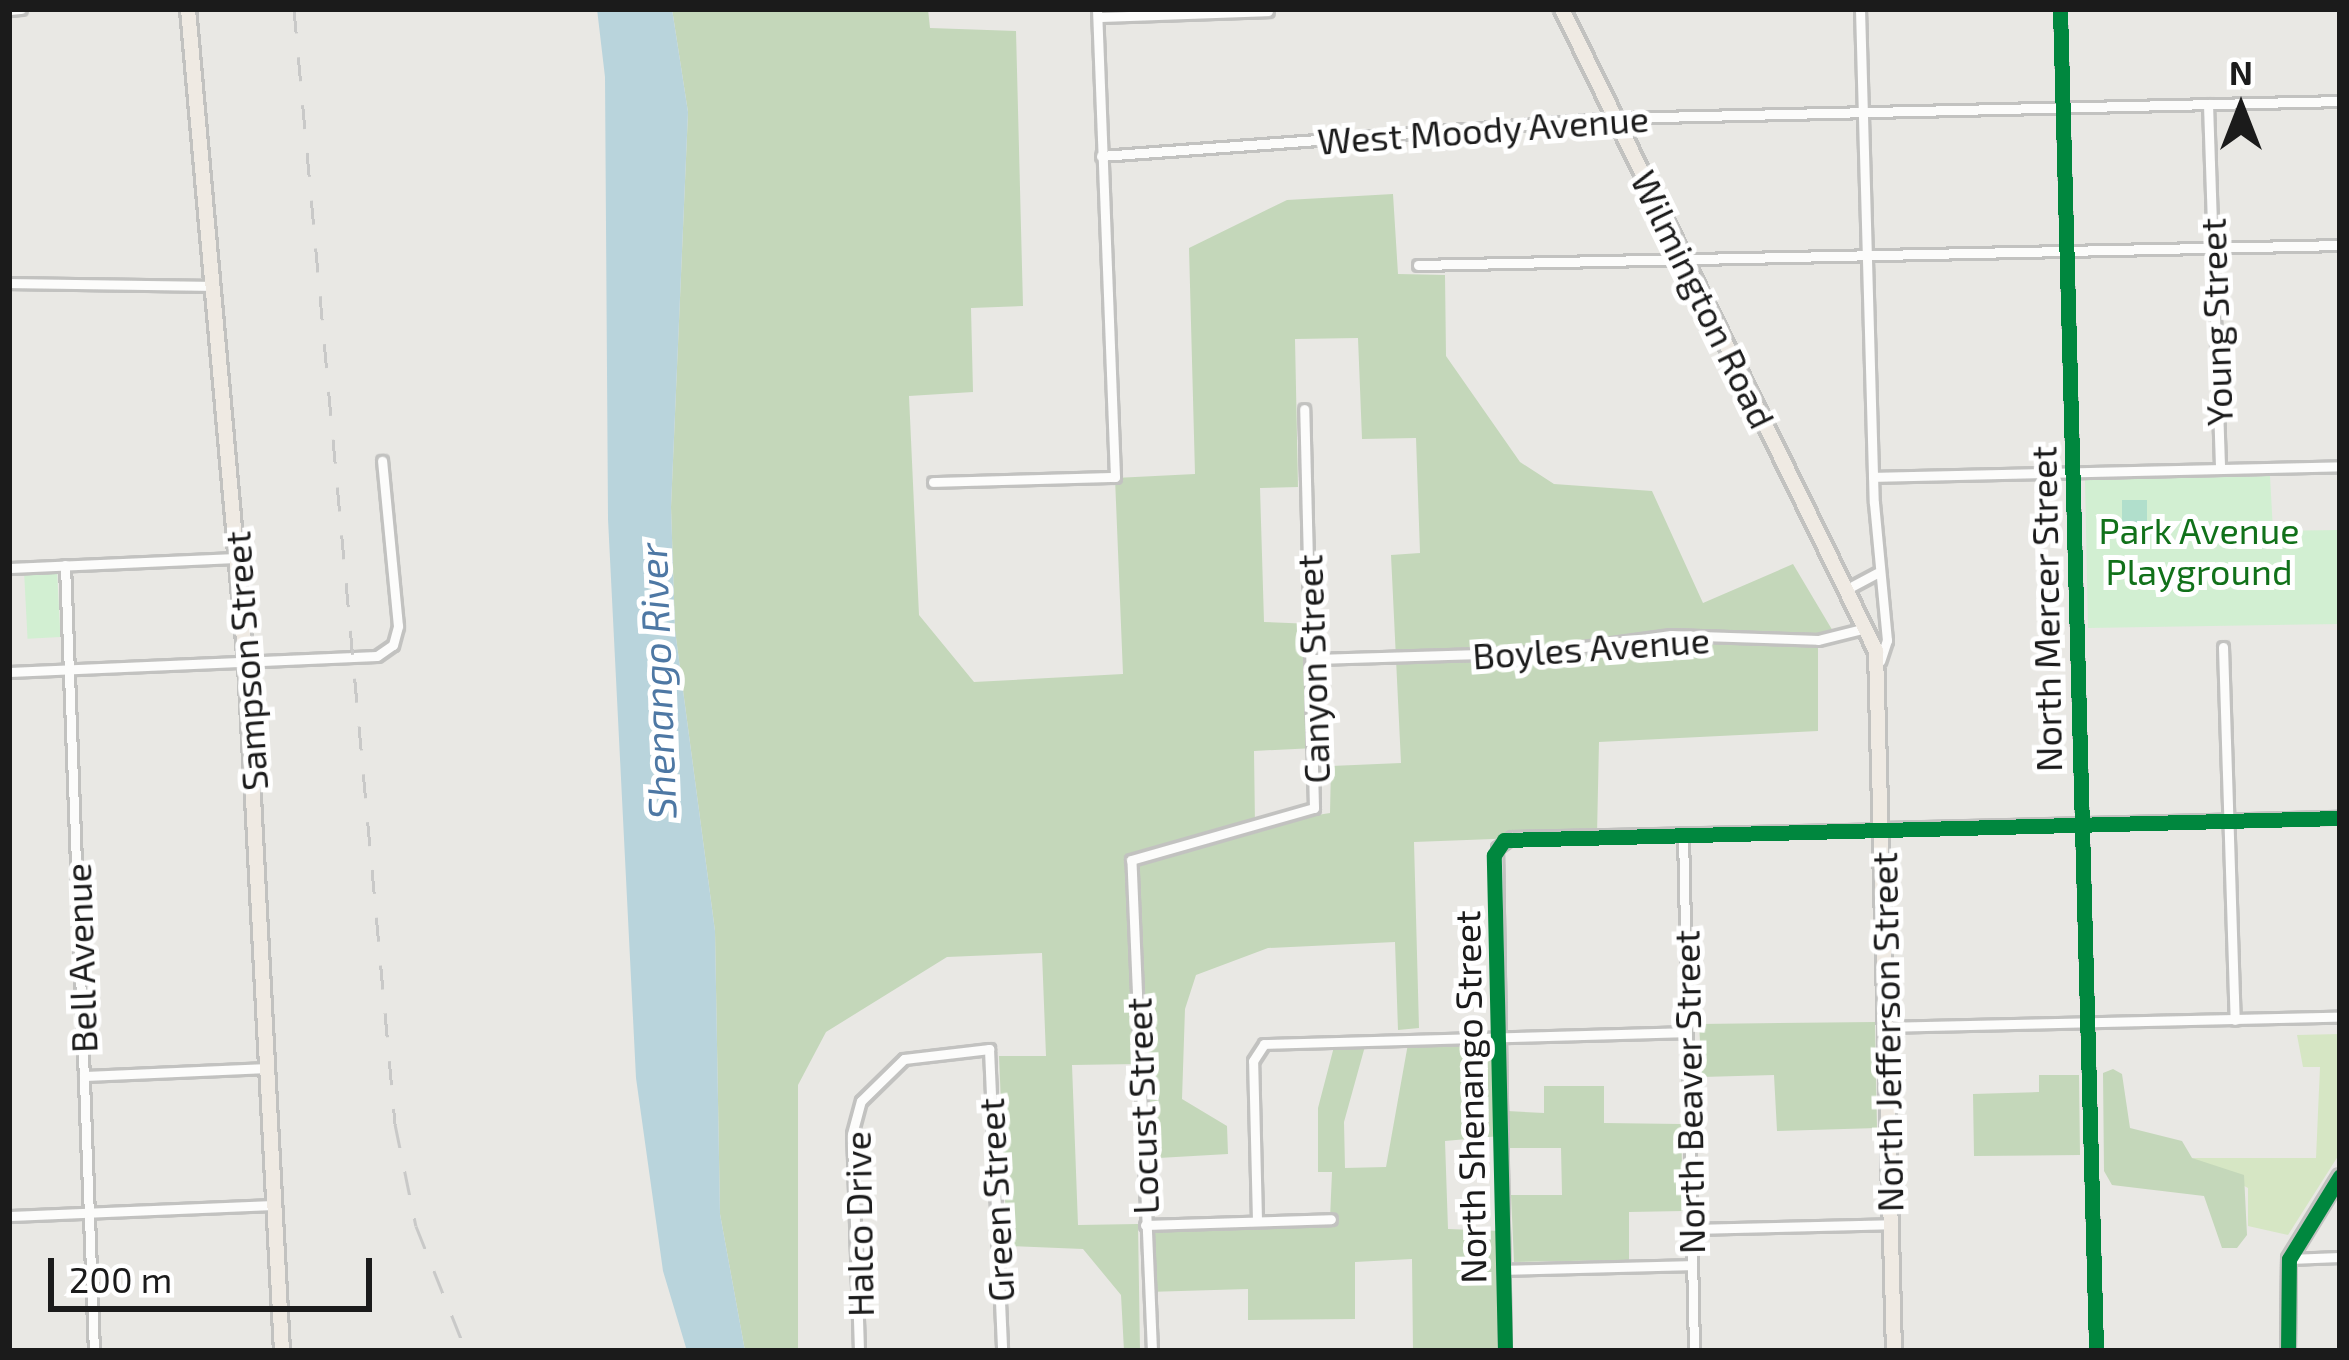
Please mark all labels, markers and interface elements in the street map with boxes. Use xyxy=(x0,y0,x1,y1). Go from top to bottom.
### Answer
north arrow xyxy=(2181,48,2301,168)
text: N xyxy=(2229,52,2253,92)
street label: West Moody Avenue xyxy=(1315,96,1651,162)
street label: Wilmington Road xyxy=(1623,163,1785,435)
street label: Young Street xyxy=(2190,217,2240,427)
street label: North Mercer Street xyxy=(2021,445,2069,773)
park label: Park Avenue Playground xyxy=(2098,507,2300,592)
street label: Sampson Street xyxy=(214,530,276,792)
water label: Shenango River xyxy=(629,542,685,820)
street label: Canyon Street xyxy=(1286,554,1338,784)
street label: Boyles Avenue xyxy=(1470,617,1712,677)
street label: North Jefferson Street xyxy=(1861,851,1911,1213)
street label: Bell Avenue xyxy=(55,861,105,1055)
street label: North Shenango Street xyxy=(1444,910,1494,1284)
street label: North Beaver Street xyxy=(1664,929,1712,1255)
street label: Locust Street xyxy=(1116,997,1166,1215)
street label: Green Street xyxy=(968,1097,1022,1303)
street label: Halco Drive xyxy=(835,1131,881,1317)
scale bar xyxy=(54,1234,378,1308)
text: 200 m xyxy=(69,1257,172,1300)

